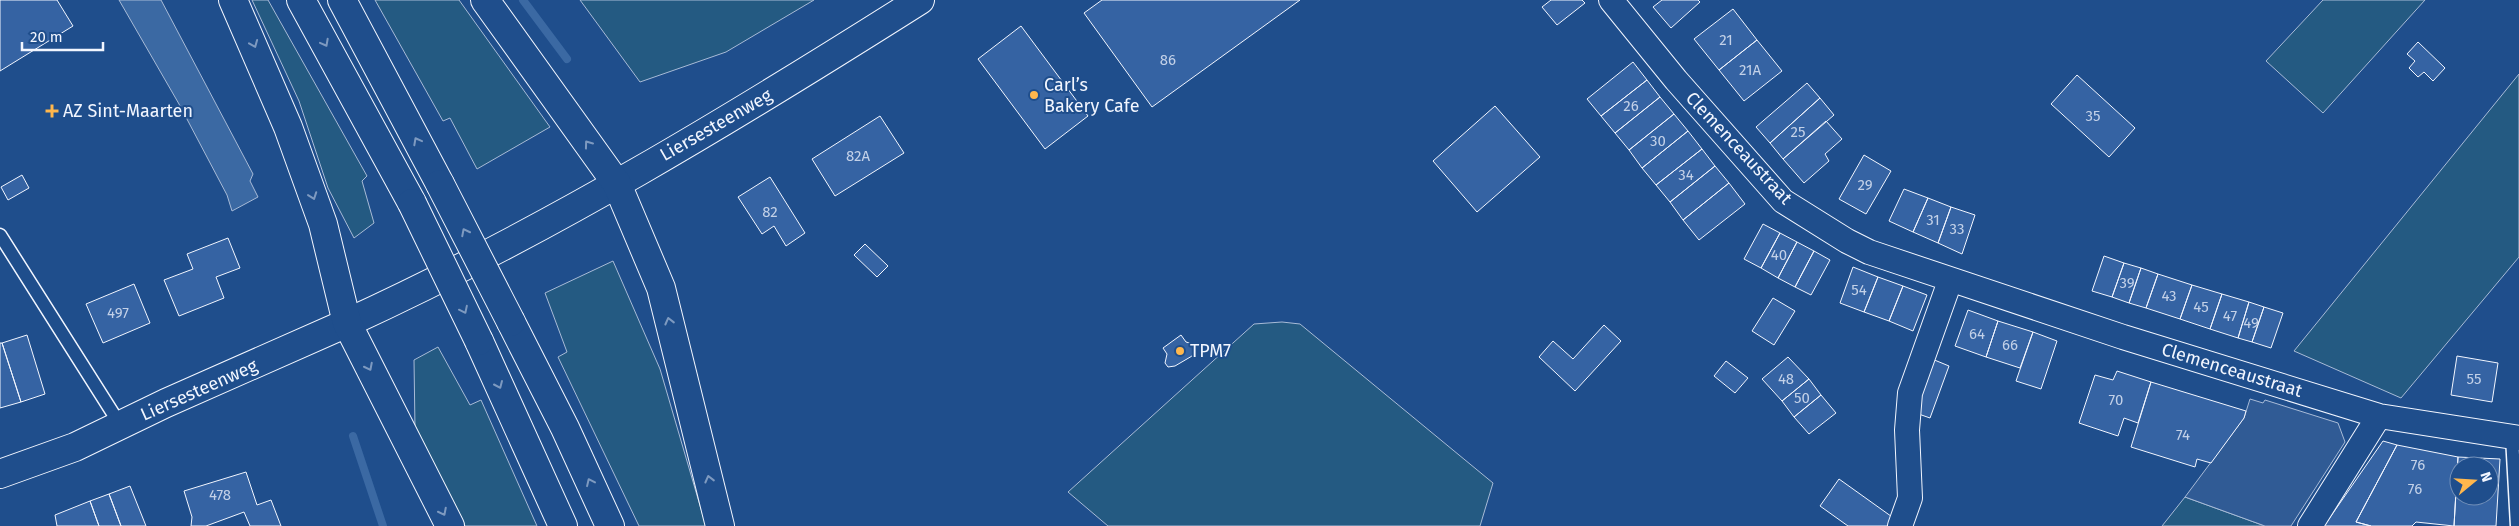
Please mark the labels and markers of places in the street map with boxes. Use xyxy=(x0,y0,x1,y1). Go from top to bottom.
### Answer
place label: Carl’s Bakery Cafe xyxy=(1044,74,1140,117)
marker: Carl’s Bakery Cafe xyxy=(1028,89,1040,101)
place label: AZ Sint-Maarten xyxy=(63,100,193,122)
marker: AZ Sint-Maarten xyxy=(45,104,59,118)
place label: TPM7 xyxy=(1190,340,1231,362)
marker: TPM7 xyxy=(1174,345,1186,357)

